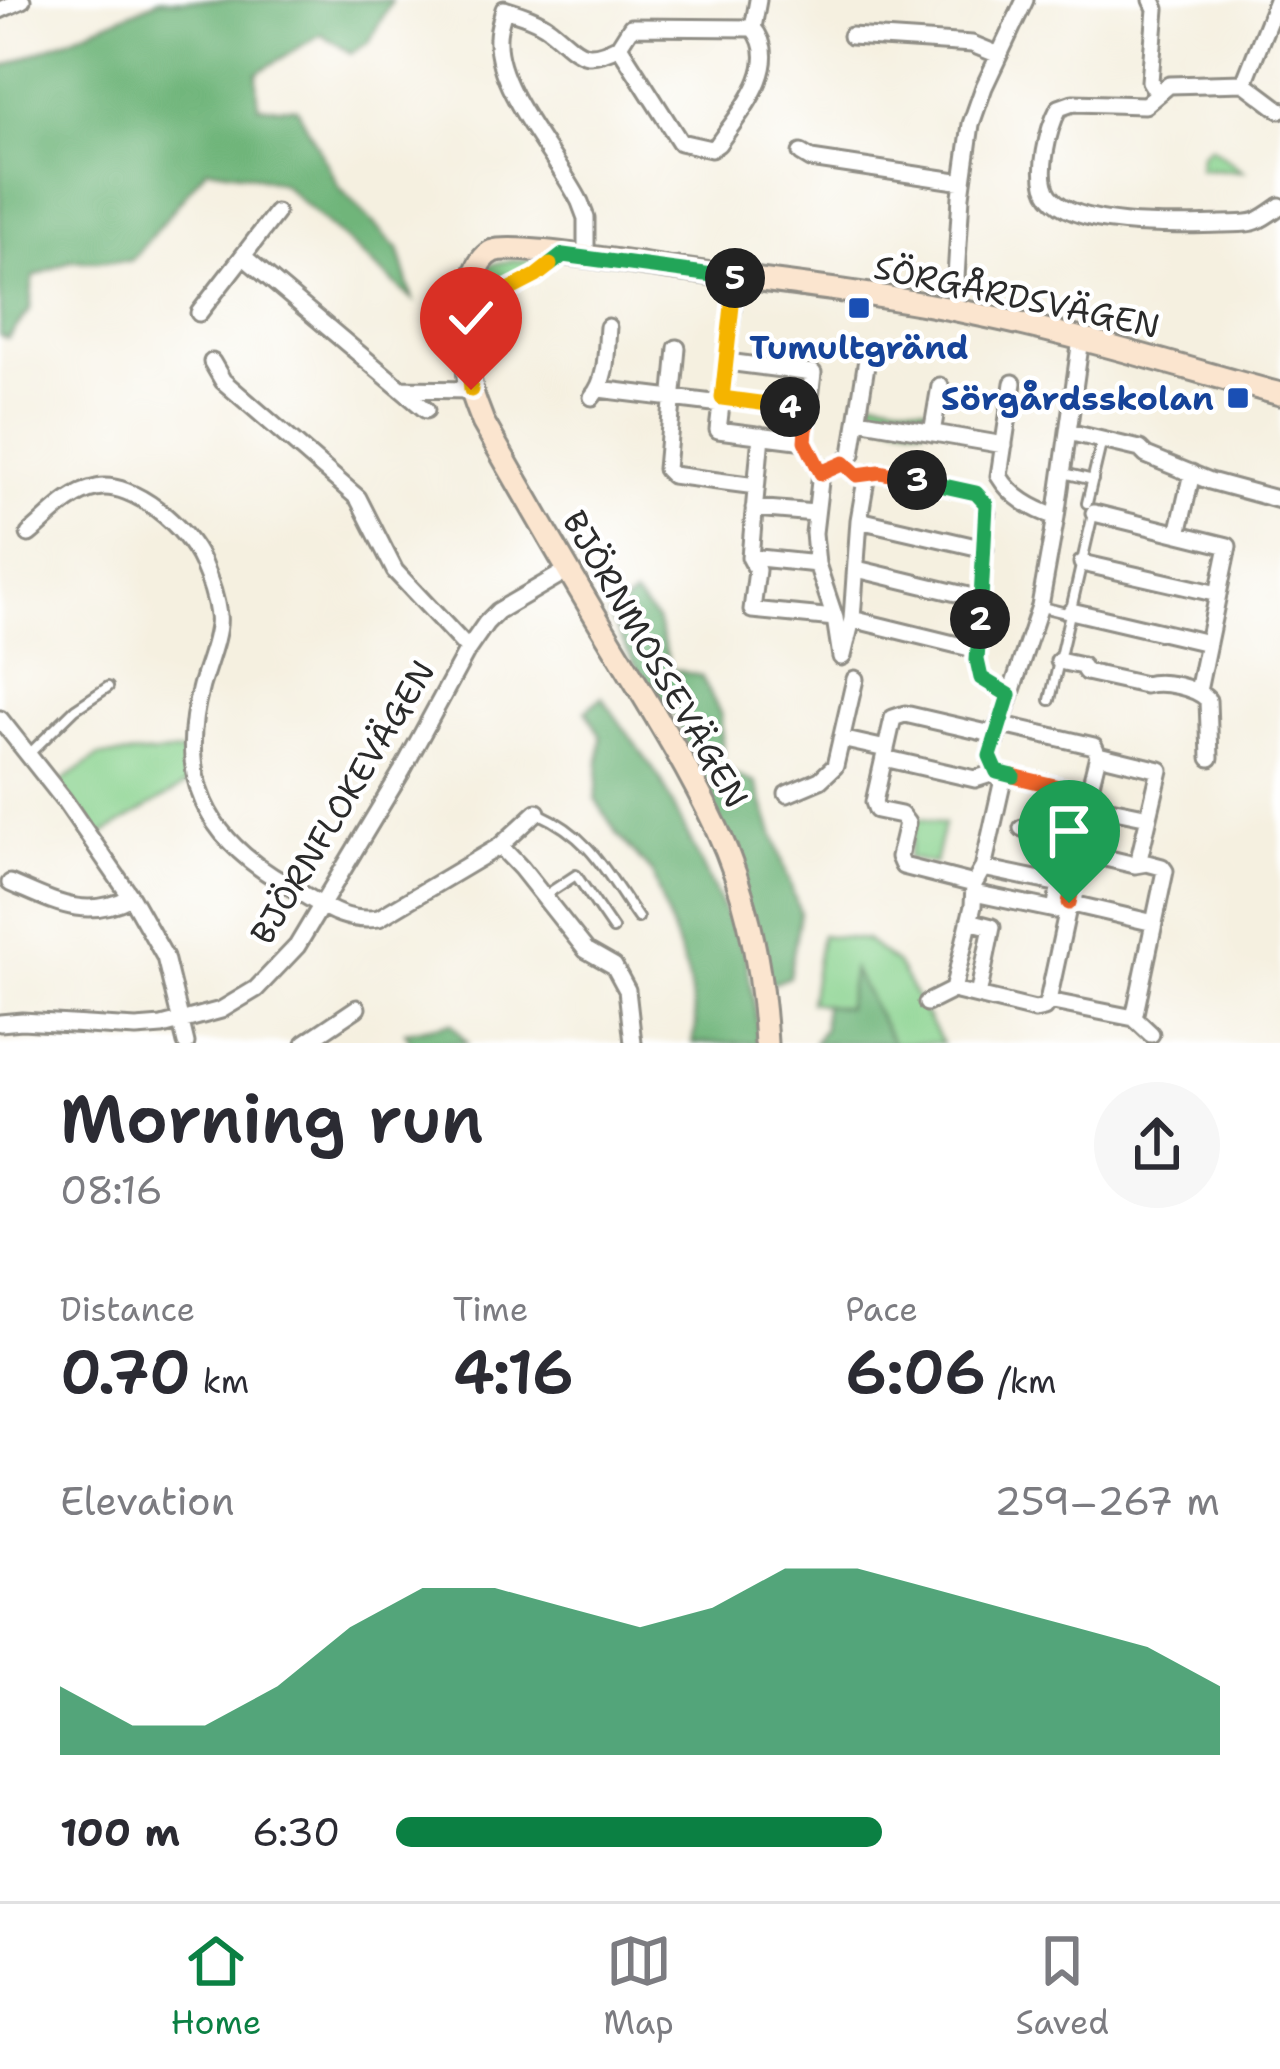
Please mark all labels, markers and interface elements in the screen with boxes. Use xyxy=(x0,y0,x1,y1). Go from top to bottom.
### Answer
street label: SÖRGÅRDSVÄGEN xyxy=(870,244,1164,349)
pin: 5 xyxy=(705,248,765,308)
text: 5 xyxy=(725,255,745,300)
pin xyxy=(420,267,522,390)
icon: check xyxy=(438,285,504,351)
marker: Tumultgränd xyxy=(846,295,872,321)
place label: Tumultgränd xyxy=(749,325,969,370)
place label: Sörgårdsskolan xyxy=(941,376,1214,421)
pin: 4 xyxy=(760,377,820,437)
text: 4 xyxy=(778,384,802,429)
marker: Sörgårdsskolan xyxy=(1225,385,1251,411)
pin: 3 xyxy=(887,450,947,510)
text: 3 xyxy=(905,457,929,502)
street label: BJÖRNMOSSEVÄGEN xyxy=(552,502,759,816)
pin: 2 xyxy=(950,589,1010,649)
text: 2 xyxy=(968,596,992,641)
street label: BJÖRNFLOKEVÄGEN xyxy=(240,652,445,953)
pin xyxy=(1018,780,1120,903)
icon: arrive xyxy=(1036,798,1102,864)
text: Morning run xyxy=(60,1075,484,1163)
button: share xyxy=(1094,1082,1220,1208)
text: 08:16 xyxy=(60,1164,163,1216)
text: Distance xyxy=(60,1287,195,1332)
text: Time xyxy=(453,1287,528,1332)
text: Pace xyxy=(845,1287,918,1332)
text: 0.70 xyxy=(60,1332,191,1412)
text: 4:16 xyxy=(453,1332,574,1412)
text: 6:06 xyxy=(845,1332,986,1412)
text: km xyxy=(191,1359,249,1404)
text: /km xyxy=(986,1359,1057,1404)
text: Elevation xyxy=(60,1475,235,1527)
text: 259–267 m xyxy=(994,1475,1220,1527)
text: 100 m xyxy=(60,1806,180,1858)
text: 6:30 xyxy=(252,1806,340,1858)
tab: Home xyxy=(171,1928,262,2045)
tab: Map xyxy=(603,1928,674,2045)
tab: Saved xyxy=(1015,1928,1109,2045)

